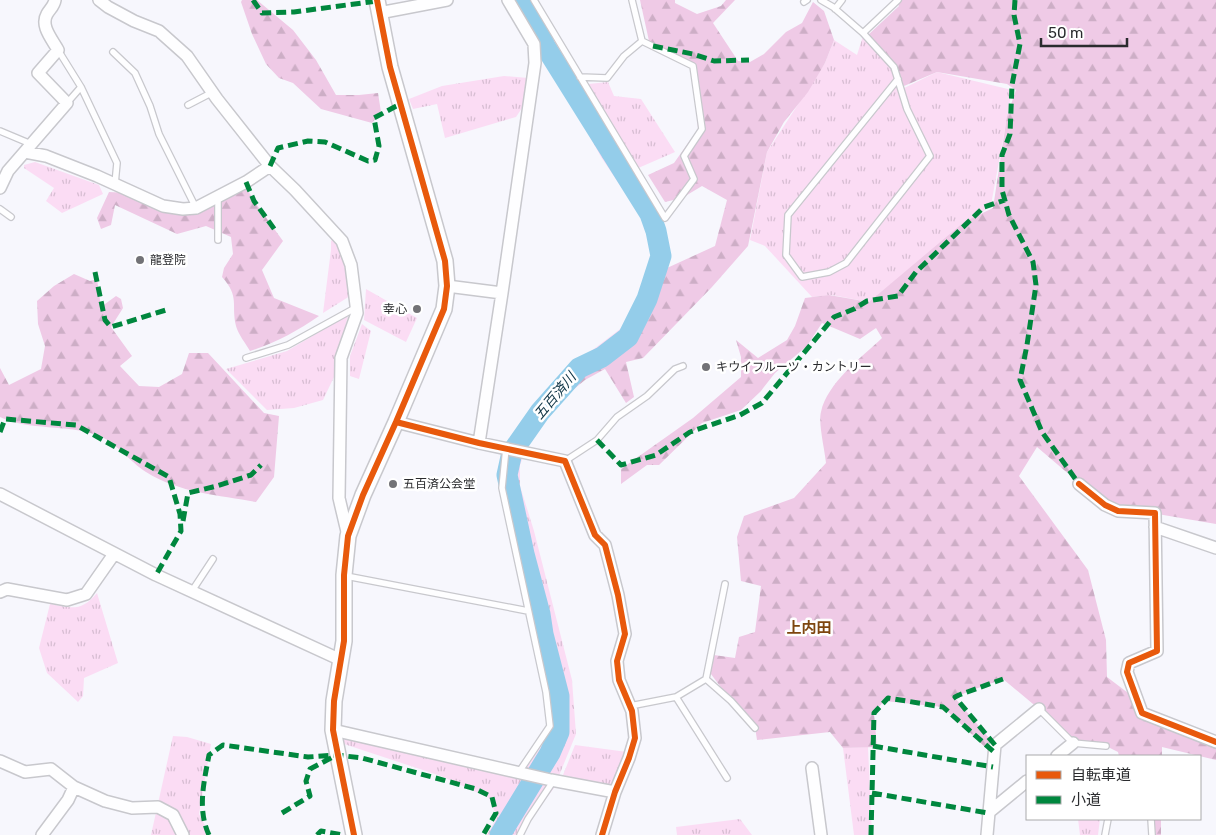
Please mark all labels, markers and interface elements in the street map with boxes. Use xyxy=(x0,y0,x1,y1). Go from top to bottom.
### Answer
scale bar xyxy=(1041,15,1127,47)
text: 50 m xyxy=(1048,24,1083,42)
place label: 龍登院 xyxy=(150,253,186,267)
marker: 龍登院 xyxy=(134,254,146,266)
place label: 幸心 xyxy=(383,302,407,316)
marker: 幸心 xyxy=(411,303,423,315)
place label: キウイフルーツ・カントリー xyxy=(716,360,872,374)
marker: キウイフルーツ・カントリー xyxy=(700,361,712,373)
water label: 五百済川 xyxy=(530,368,581,423)
place label: 五百済公会堂 xyxy=(403,477,475,491)
marker: 五百済公会堂 xyxy=(387,478,399,490)
district label: 上内田 xyxy=(786,619,832,637)
legend xyxy=(1026,755,1201,820)
text: 自転車道 xyxy=(1071,766,1131,784)
text: 小道 xyxy=(1071,791,1101,809)

